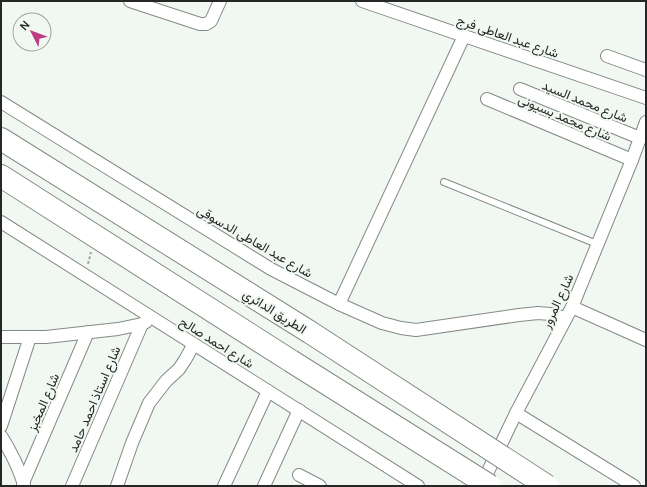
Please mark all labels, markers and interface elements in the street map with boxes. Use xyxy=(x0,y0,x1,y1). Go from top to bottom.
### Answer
street label: شارع عبد العاطى فرج xyxy=(454,10,561,63)
north arrow xyxy=(12,12,52,52)
text: N xyxy=(16,17,32,33)
street label: شارع محمد السيد xyxy=(539,76,631,127)
street label: شارع محمد بسيونى xyxy=(515,89,614,146)
street label: شارع عبد العاطى الدسوقى xyxy=(193,201,316,282)
street label: شارع المرور xyxy=(536,271,578,332)
street label: الطريق الدائري xyxy=(239,284,310,339)
street label: شارع احمد صالح xyxy=(176,312,258,373)
street label: شارع استاذ احمد حامد xyxy=(63,343,125,455)
street label: شارع المخبز xyxy=(22,370,64,435)

